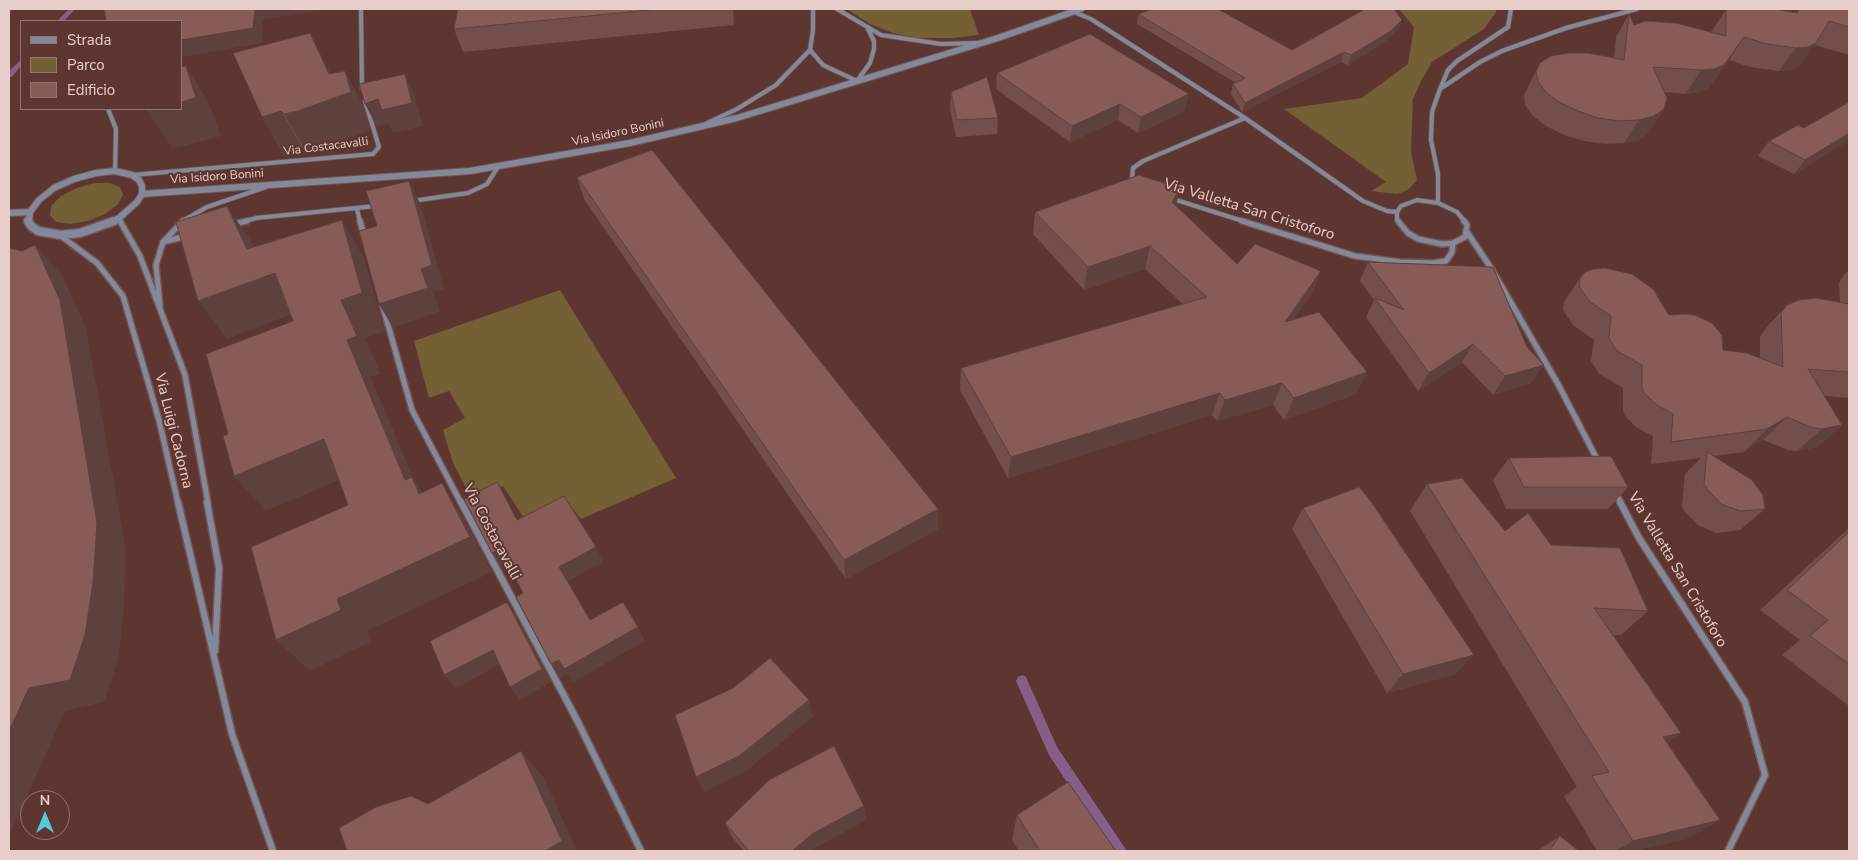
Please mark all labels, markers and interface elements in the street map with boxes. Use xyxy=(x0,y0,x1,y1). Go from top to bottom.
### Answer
legend xyxy=(20,20,182,110)
text: Strada xyxy=(67,30,111,50)
text: Parco xyxy=(67,55,105,75)
text: Edificio xyxy=(67,80,115,100)
street label: Via Isidoro Bonini xyxy=(571,116,665,150)
street label: Via Costacavalli xyxy=(283,135,369,159)
street label: Via Isidoro Bonini xyxy=(170,167,264,187)
street label: Via Valletta San Cristoforo xyxy=(1161,175,1337,245)
street label: Via Luigi Cadorna xyxy=(150,371,196,491)
street label: Via Costacavalli xyxy=(458,481,524,583)
street label: Via Valletta San Cristoforo xyxy=(1624,489,1730,651)
north arrow xyxy=(20,790,70,840)
text: N xyxy=(40,791,50,810)

